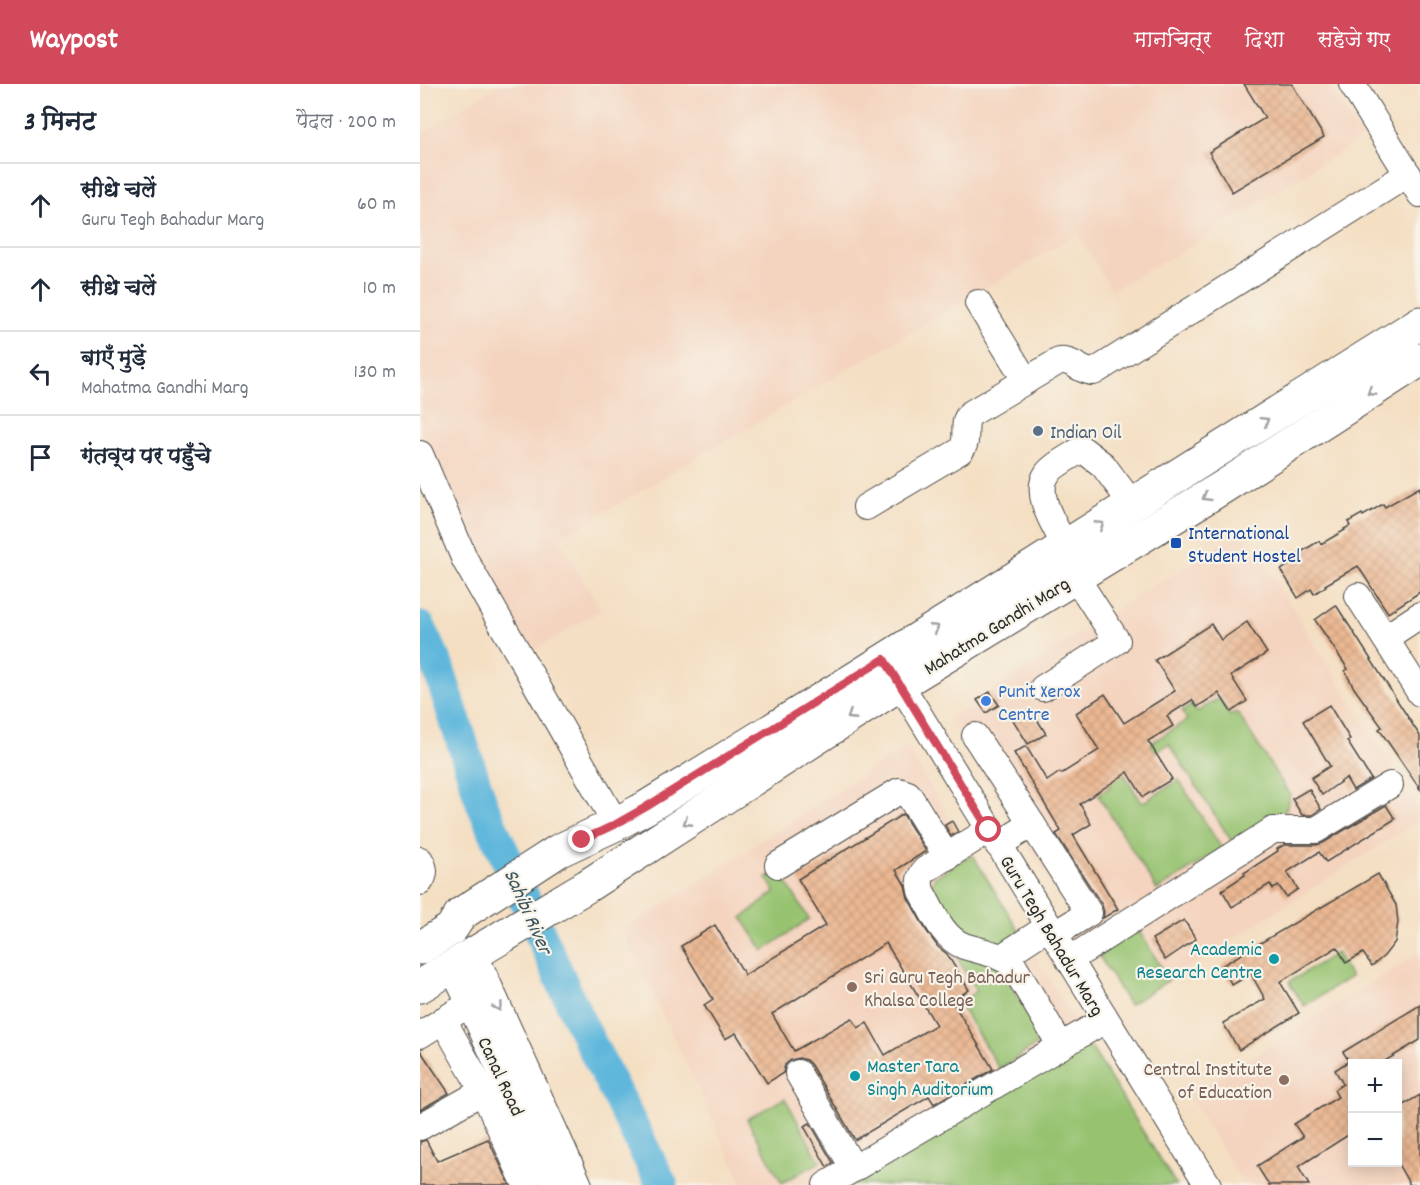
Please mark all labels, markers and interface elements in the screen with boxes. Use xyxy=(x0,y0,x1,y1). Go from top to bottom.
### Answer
text: Waypost xyxy=(30,22,118,62)
text: मानचित्र xyxy=(1134,27,1211,57)
text: दिशा xyxy=(1244,27,1284,57)
text: सहेजे गए xyxy=(1317,27,1390,57)
text: 3 मिनट xyxy=(24,105,96,142)
text: पैदल · 200 m xyxy=(296,109,396,137)
text: सीधे चलें xyxy=(81,176,156,207)
icon: ahead xyxy=(24,189,57,222)
text: 60 m xyxy=(357,191,396,219)
text: Guru Tegh Bahadur Marg xyxy=(81,207,264,235)
icon: ahead xyxy=(24,273,57,306)
text: सीधे चलें xyxy=(81,274,156,305)
text: 10 m xyxy=(362,275,396,303)
text: बाएँ मुड़ें xyxy=(81,344,146,375)
icon: left xyxy=(24,357,57,390)
text: 130 m xyxy=(354,359,396,387)
text: Mahatma Gandhi Marg xyxy=(81,375,249,403)
one-way arrow xyxy=(1367,384,1377,396)
one-way arrow xyxy=(1258,417,1269,428)
place label: Indian Oil xyxy=(1050,420,1122,448)
marker: Indian Oil xyxy=(1031,424,1045,438)
icon: arrive xyxy=(24,441,57,474)
text: गंतव्य पर पहुँचे xyxy=(81,442,211,473)
one-way arrow xyxy=(1202,489,1212,501)
one-way arrow xyxy=(1093,521,1104,532)
place label: International Student Hostel xyxy=(1188,521,1301,572)
marker: International Student Hostel xyxy=(1169,536,1183,550)
street label: Mahatma Gandhi Marg xyxy=(919,571,1076,684)
one-way arrow xyxy=(928,625,939,636)
place label: Punit Xerox Centre xyxy=(998,679,1081,730)
marker: Punit Xerox Centre xyxy=(979,694,993,708)
one-way arrow xyxy=(847,709,858,720)
one-way arrow xyxy=(683,815,694,826)
route start xyxy=(975,816,1001,842)
route end xyxy=(568,826,594,852)
street label: Guru Tegh Bahadur Marg xyxy=(991,851,1110,1022)
water label: Sahibi River xyxy=(494,865,559,962)
place label: Academic Research Centre xyxy=(1136,937,1262,988)
marker: Academic Research Centre xyxy=(1267,952,1281,966)
place label: Sri Guru Tegh Bahadur Khalsa College xyxy=(864,965,1031,1016)
marker: Sri Guru Tegh Bahadur Khalsa College xyxy=(845,980,859,994)
one-way arrow xyxy=(490,1000,502,1011)
street label: Canal Road xyxy=(469,1033,530,1122)
place label: Master Tara Singh Auditorium xyxy=(867,1054,994,1105)
place label: Central Institute of Education xyxy=(1143,1057,1272,1108)
map controls xyxy=(1348,1059,1402,1167)
button: + xyxy=(1348,1059,1402,1113)
marker: Master Tara Singh Auditorium xyxy=(848,1069,862,1083)
marker: Central Institute of Education xyxy=(1277,1073,1291,1087)
button: − xyxy=(1348,1113,1402,1167)

